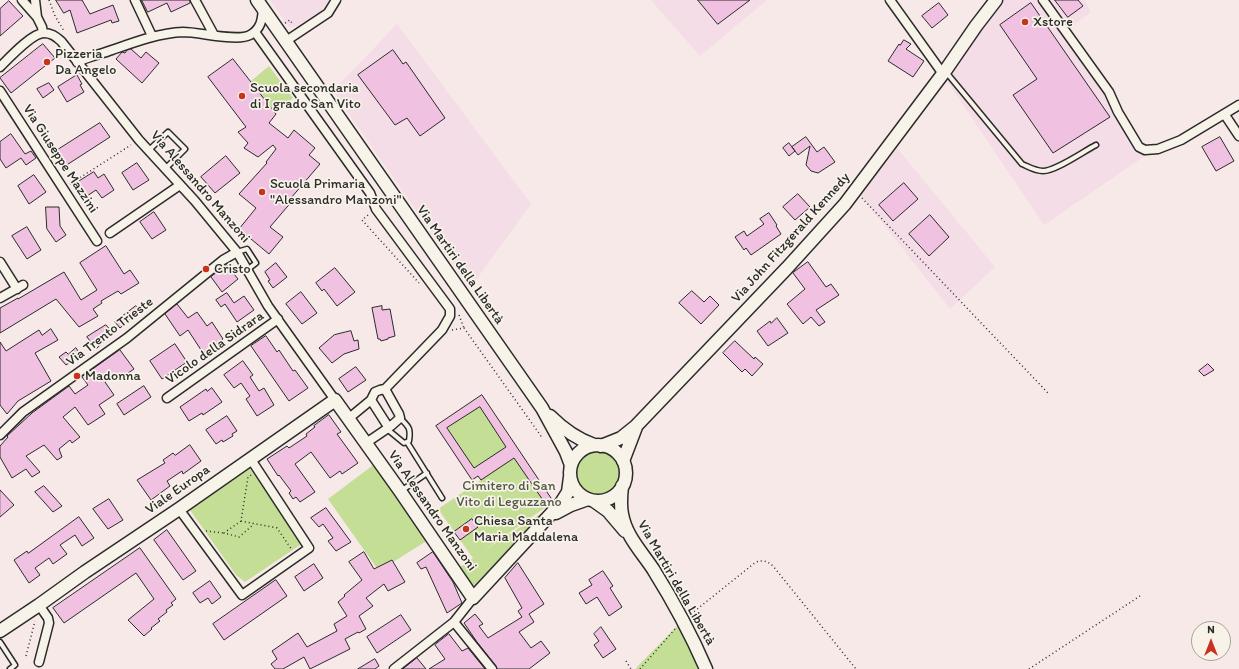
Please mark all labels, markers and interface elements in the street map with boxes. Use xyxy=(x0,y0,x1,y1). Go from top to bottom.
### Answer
place label: Xstore xyxy=(1033,14,1073,30)
marker: Xstore xyxy=(1020,17,1030,27)
place label: Pizzeria Da Angelo xyxy=(55,46,116,78)
marker: Pizzeria Da Angelo xyxy=(42,57,52,67)
place label: Scuola secondaria di I grado San Vito xyxy=(250,80,361,112)
marker: Scuola secondaria di I grado San Vito xyxy=(237,91,247,101)
street label: Via Giuseppe Mazzini xyxy=(19,102,101,216)
street label: Via Alessandro Manzoni xyxy=(147,127,253,247)
street label: Via John Fitzgerald Kennedy xyxy=(728,169,854,307)
place label: Scuola Primaria "Alessandro Manzoni" xyxy=(270,176,402,208)
marker: Scuola Primaria "Alessandro Manzoni" xyxy=(257,187,267,197)
street label: Via Martiri della Libertà xyxy=(413,202,507,328)
place label: Cristo xyxy=(214,261,251,277)
marker: Cristo xyxy=(201,264,211,274)
street label: Via Trento Trieste xyxy=(63,294,157,370)
street label: Vicolo della Sidrara xyxy=(163,308,267,388)
place label: Madonna xyxy=(85,368,141,384)
marker: Madonna xyxy=(72,371,82,381)
street label: Via Alessandro Manzoni xyxy=(384,447,480,575)
street label: Viale Europa xyxy=(143,462,213,518)
park label: Cimitero di San Vito di Leguzzano xyxy=(456,478,562,510)
place label: Chiesa Santa Maria Maddalena xyxy=(474,513,578,546)
street label: Via Martiri della Libertà xyxy=(633,518,719,648)
marker: Chiesa Santa Maria Maddalena xyxy=(461,524,471,534)
north arrow xyxy=(1191,621,1231,661)
text: N xyxy=(1207,623,1215,636)

